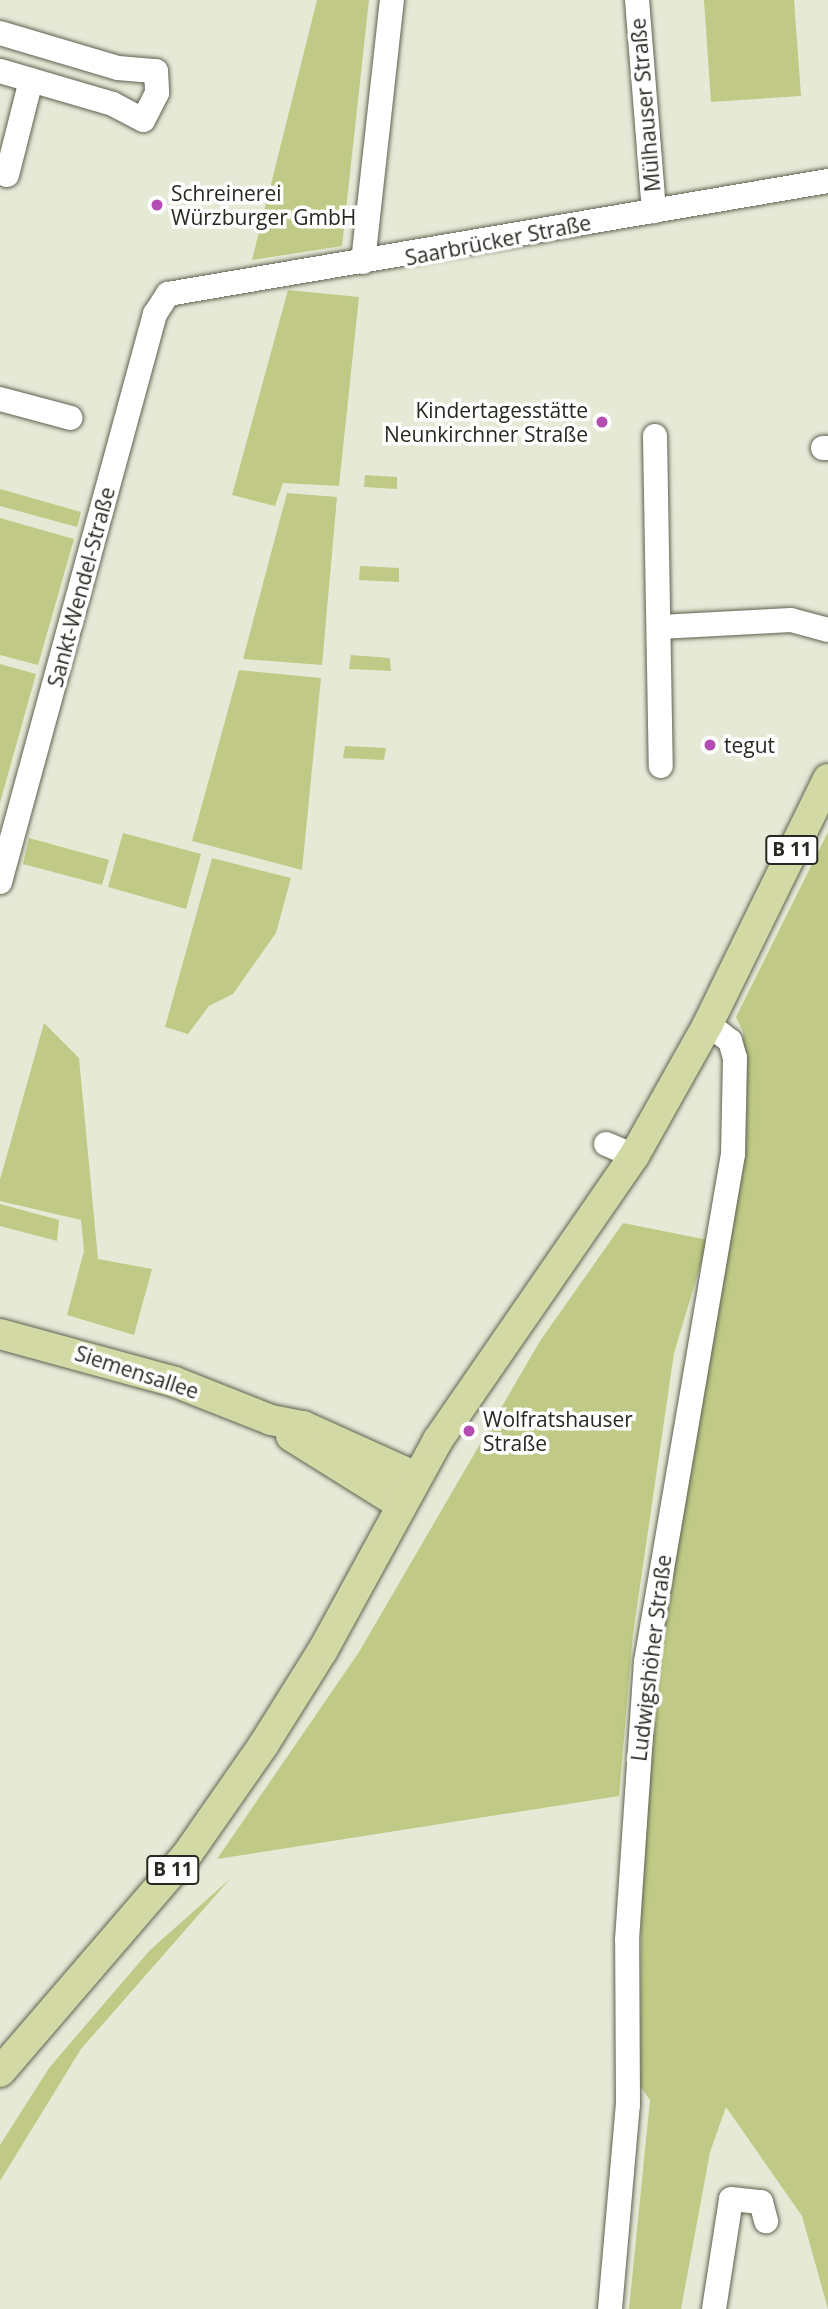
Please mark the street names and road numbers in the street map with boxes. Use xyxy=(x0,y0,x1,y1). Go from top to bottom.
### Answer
street label: Mülhauser Straße xyxy=(625,17,665,193)
street label: Saarbrücker Straße xyxy=(403,210,593,270)
street label: Sankt-Wendel-Straße xyxy=(42,484,120,690)
road number: B 11 xyxy=(764,834,820,866)
street label: Siemensallee xyxy=(72,1340,202,1404)
street label: Ludwigshöher Straße xyxy=(626,1553,676,1763)
road number: B 11 xyxy=(145,1854,201,1886)

